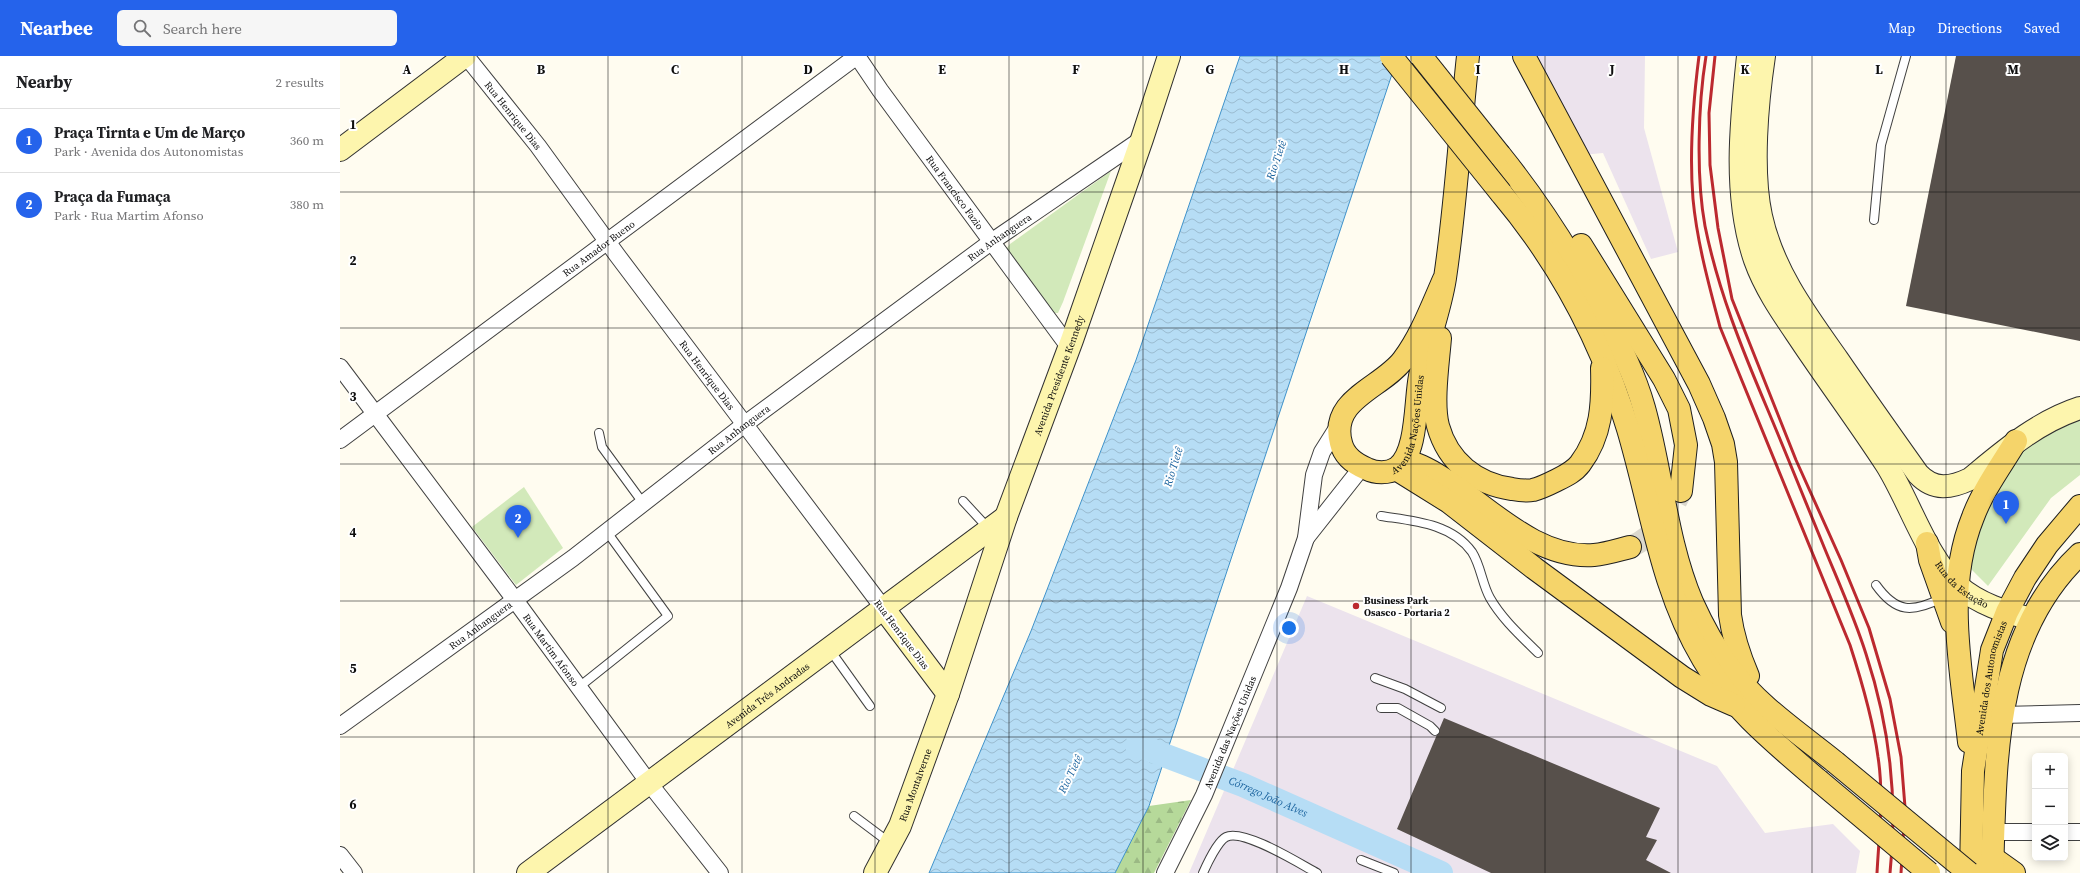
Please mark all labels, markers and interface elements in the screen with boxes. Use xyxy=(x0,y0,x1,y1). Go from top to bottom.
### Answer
search box xyxy=(117,10,397,46)
text: Nearbee xyxy=(20,15,93,41)
icon: search xyxy=(131,17,153,39)
text: Search here xyxy=(163,18,242,39)
text: Map xyxy=(1888,18,1915,38)
text: Directions xyxy=(1937,18,2002,38)
text: Saved xyxy=(2024,18,2060,38)
text: A xyxy=(403,61,412,78)
text: B xyxy=(537,61,546,78)
text: C xyxy=(671,61,679,78)
text: D xyxy=(803,61,813,78)
text: E xyxy=(938,61,946,78)
text: F xyxy=(1072,61,1080,78)
text: G xyxy=(1206,61,1215,78)
text: H xyxy=(1339,61,1349,78)
text: I xyxy=(1475,61,1481,78)
text: J xyxy=(1608,61,1615,78)
text: K xyxy=(1740,61,1750,78)
text: L xyxy=(1875,61,1883,78)
text: M xyxy=(2007,61,2019,78)
text: Nearby xyxy=(16,70,72,94)
text: 2 results xyxy=(276,74,324,91)
street label: Rua Henrique Dias xyxy=(482,79,544,152)
text: 1 xyxy=(349,116,357,133)
text: Praça Tirnta e Um de Março xyxy=(54,122,245,143)
text: 1 xyxy=(25,132,33,149)
text: 360 m xyxy=(290,132,324,149)
water label: Rio Tietê xyxy=(1262,137,1291,183)
text: Park · Avenida dos Autonomistas xyxy=(54,143,243,160)
street label: Rua Francisco Fazio xyxy=(923,153,987,233)
text: Praça da Fumaça xyxy=(54,186,171,207)
text: 2 xyxy=(25,196,33,213)
text: 380 m xyxy=(290,196,324,213)
text: Park · Rua Martim Afonso xyxy=(54,207,204,224)
street label: Rua Anhanguera xyxy=(965,210,1035,264)
street label: Rua Amador Bueno xyxy=(560,217,638,279)
text: 2 xyxy=(349,252,357,269)
street label: Avenida Presidente Kennedy xyxy=(1031,313,1087,438)
street label: Rua Henrique Dias xyxy=(677,338,738,413)
street label: Avenida Nações Unidas xyxy=(1389,374,1427,477)
text: 3 xyxy=(349,388,357,405)
street label: Rua Anhanguera xyxy=(705,401,773,458)
water label: Rio Tietê xyxy=(1160,444,1187,490)
pin: 1 xyxy=(1993,491,2019,524)
pin: 2 xyxy=(505,505,531,538)
text: 4 xyxy=(349,524,357,541)
street label: Rua da Estação xyxy=(1932,559,1991,611)
place label: Business Park Osasco - Portaria 2 xyxy=(1364,594,1450,619)
street label: Rua Henrique Dias xyxy=(871,597,932,672)
street label: Rua Anhanguera xyxy=(446,598,515,652)
marker: Business Park Osasco - Portaria 2 xyxy=(1351,601,1361,611)
street label: Rua Martim Afonso xyxy=(520,611,582,689)
your location xyxy=(1279,618,1299,638)
street label: Avenida dos Autonomistas xyxy=(1973,619,2010,736)
text: 5 xyxy=(349,660,357,677)
street label: Avenida Três Andradas xyxy=(722,660,812,731)
street label: Avenida das Nações Unidas xyxy=(1201,674,1259,791)
street label: Rua Montalverne xyxy=(896,747,935,823)
water label: Rio Tietê xyxy=(1054,751,1087,797)
map controls xyxy=(2032,753,2068,861)
button: + xyxy=(2032,753,2068,789)
water label: Córrego João Alves xyxy=(1227,773,1310,821)
button: − xyxy=(2032,789,2068,825)
text: 6 xyxy=(349,796,357,813)
button: layers xyxy=(2032,825,2068,861)

